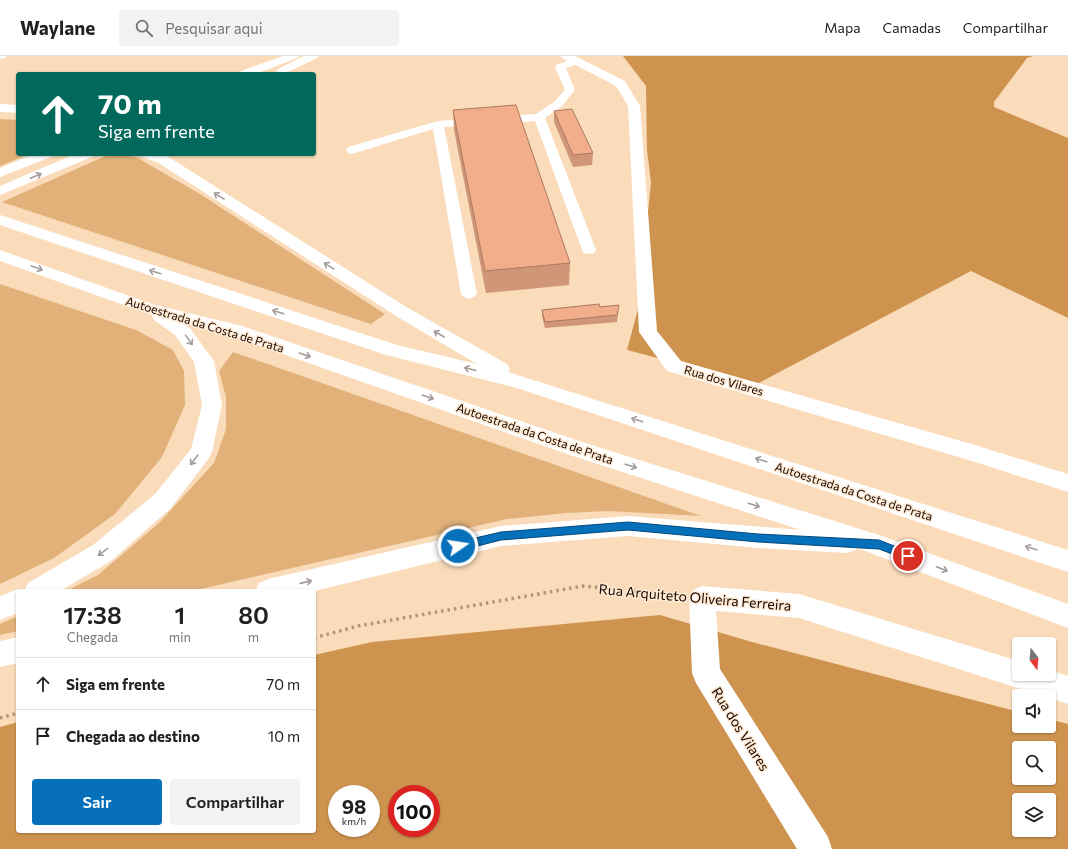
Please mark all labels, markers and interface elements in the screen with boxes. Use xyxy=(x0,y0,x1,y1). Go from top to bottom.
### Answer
search box xyxy=(119,10,399,46)
text: Waylane xyxy=(20,16,95,39)
icon: search xyxy=(133,17,155,39)
text: Pesquisar aqui xyxy=(165,19,263,37)
text: Mapa xyxy=(824,19,861,36)
text: Camadas xyxy=(883,19,941,36)
text: Compartilhar xyxy=(963,19,1048,36)
text: 70 m xyxy=(98,86,162,120)
icon: ahead xyxy=(32,88,84,140)
text: Siga em frente xyxy=(98,120,215,142)
one-way arrow xyxy=(29,172,41,179)
one-way arrow xyxy=(214,192,225,200)
one-way arrow xyxy=(323,261,335,269)
one-way arrow xyxy=(30,265,42,273)
one-way arrow xyxy=(149,267,161,275)
street label: Autoestrada da Costa de Prata xyxy=(124,293,286,355)
one-way arrow xyxy=(273,308,285,316)
one-way arrow xyxy=(434,330,445,338)
one-way arrow xyxy=(185,334,193,345)
one-way arrow xyxy=(299,351,311,359)
street label: Rua dos Vilares xyxy=(683,362,765,398)
one-way arrow xyxy=(464,365,477,373)
one-way arrow xyxy=(421,394,434,401)
street label: Autoestrada da Costa de Prata xyxy=(455,400,615,466)
one-way arrow xyxy=(631,416,644,423)
one-way arrow xyxy=(190,455,198,466)
one-way arrow xyxy=(755,456,767,464)
street label: Autoestrada da Costa de Prata xyxy=(773,459,935,523)
one-way arrow xyxy=(624,463,637,470)
one-way arrow xyxy=(748,502,761,509)
position arrow xyxy=(437,525,479,567)
pin xyxy=(891,539,925,573)
one-way arrow xyxy=(1025,544,1037,552)
icon: arrive xyxy=(897,545,919,567)
one-way arrow xyxy=(97,548,108,556)
one-way arrow xyxy=(936,565,948,573)
one-way arrow xyxy=(299,578,312,585)
street label: Rua Arquiteto Oliveira Ferreira xyxy=(598,580,792,614)
text: 17:38 xyxy=(63,600,122,629)
text: 1 xyxy=(175,600,185,629)
text: 80 xyxy=(238,600,269,629)
text: Chegada xyxy=(67,629,118,645)
text: min xyxy=(169,629,191,645)
text: m xyxy=(248,629,259,645)
north arrow xyxy=(1012,637,1056,681)
map controls xyxy=(1012,637,1056,837)
icon: ahead xyxy=(32,673,54,695)
text: Siga em frente xyxy=(66,675,165,693)
text: 70 m xyxy=(266,675,300,693)
street label: Rua dos Vilares xyxy=(708,684,774,774)
button: sound xyxy=(1012,689,1056,733)
icon: arrive xyxy=(32,725,54,747)
text: Chegada ao destino xyxy=(66,727,200,745)
text: 10 m xyxy=(268,727,300,745)
button: search xyxy=(1012,741,1056,785)
button: Sair xyxy=(32,779,162,825)
button: Compartilhar xyxy=(170,779,300,825)
speed limit sign: 100 xyxy=(388,785,440,837)
button: layers xyxy=(1012,793,1056,837)
text: 98 xyxy=(342,794,366,818)
text: km/h xyxy=(342,815,366,827)

